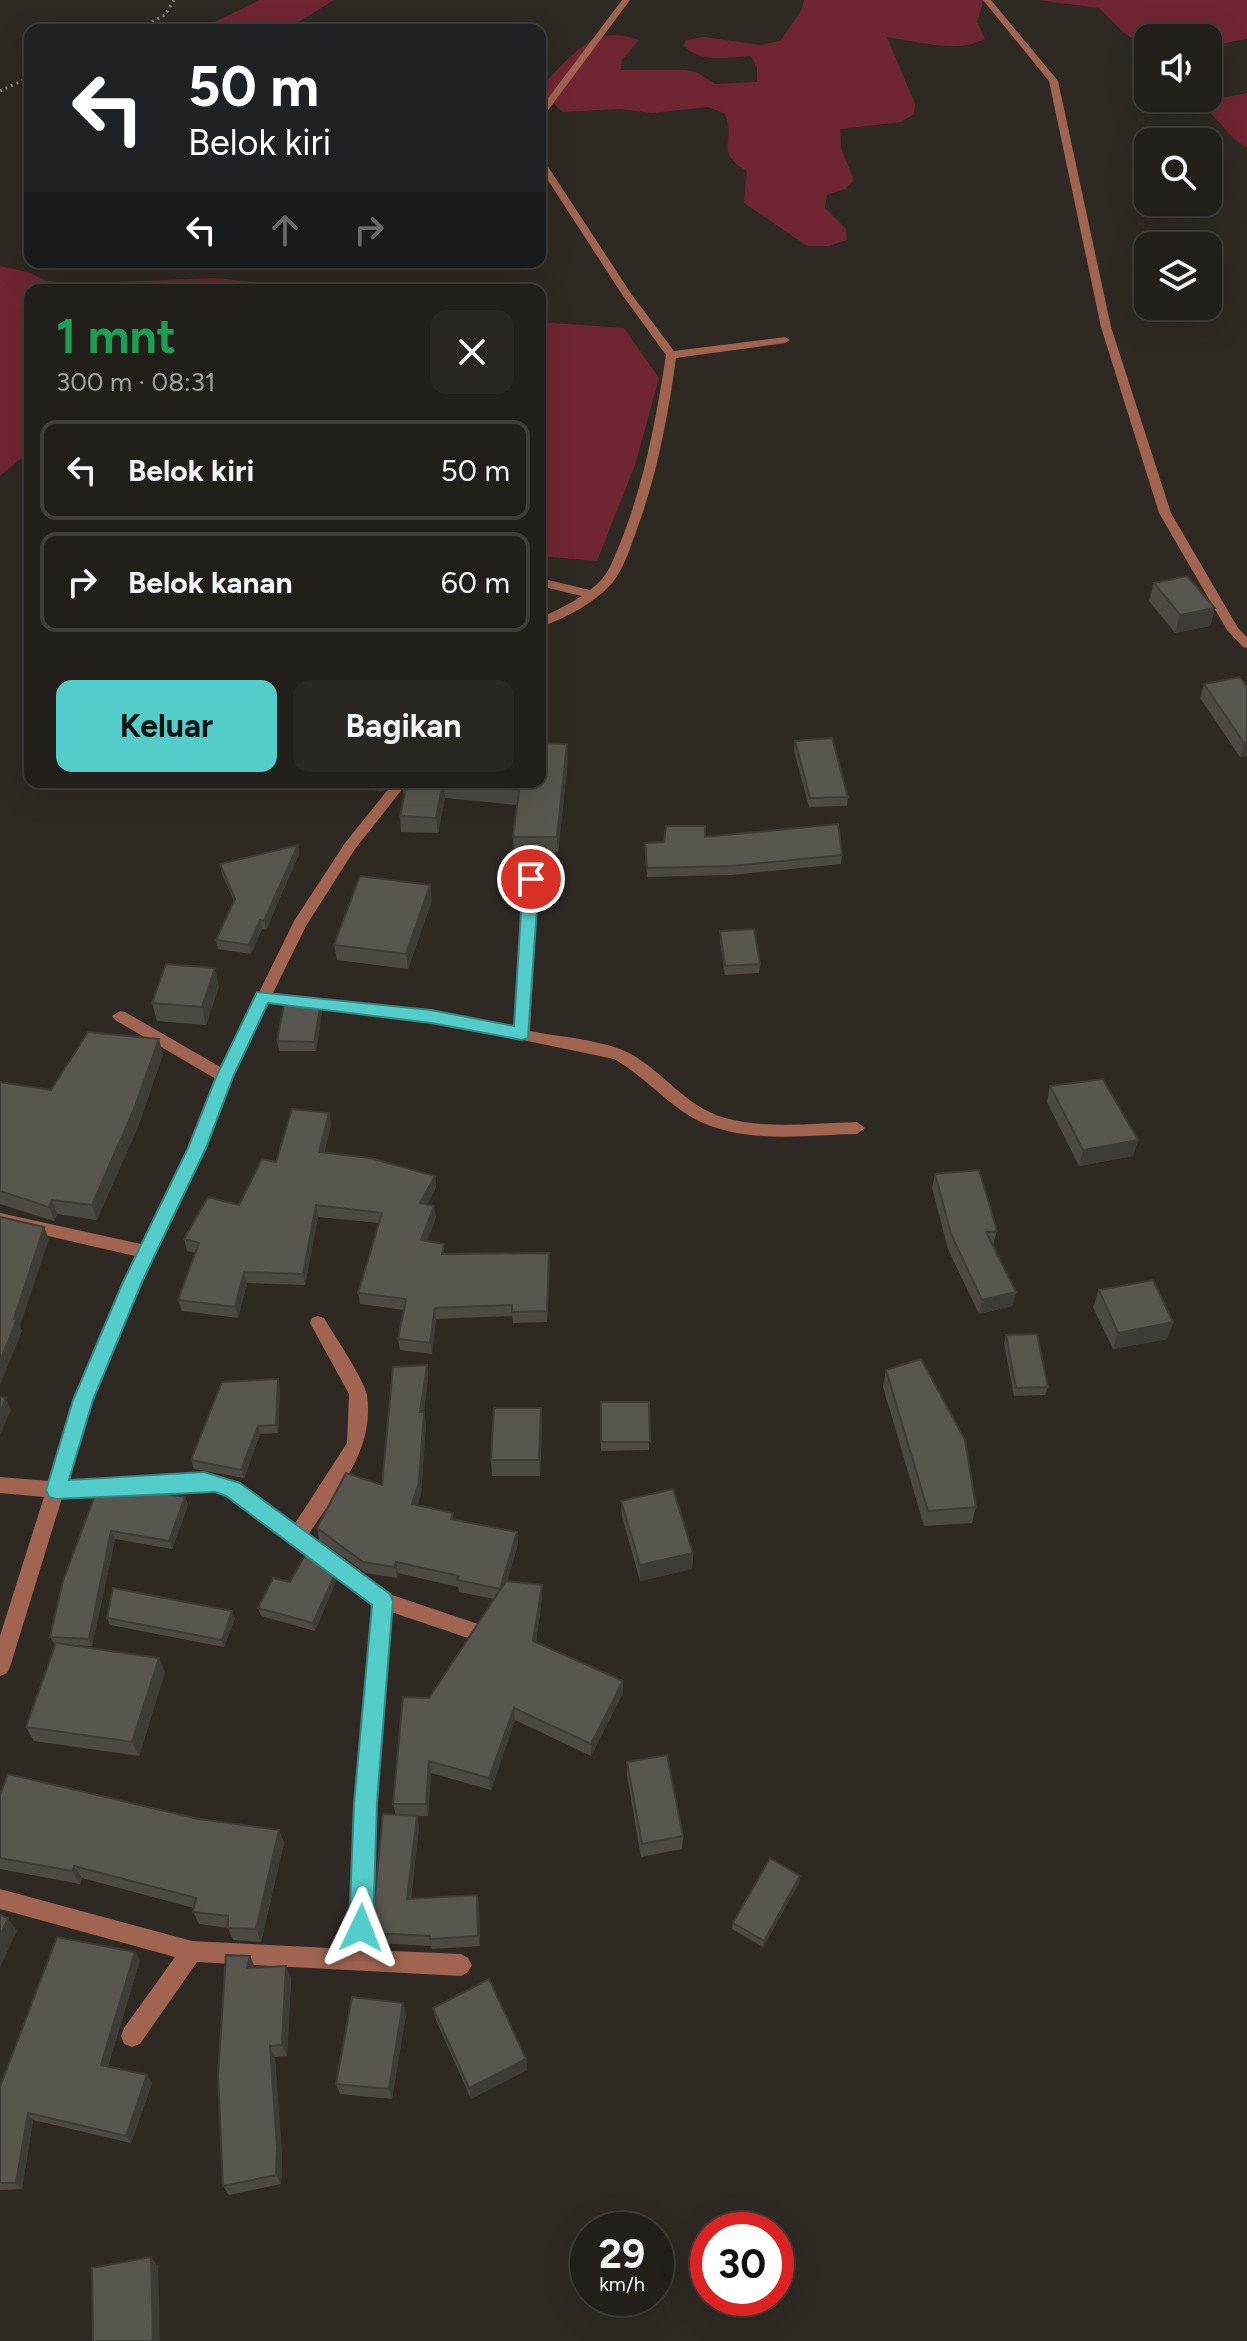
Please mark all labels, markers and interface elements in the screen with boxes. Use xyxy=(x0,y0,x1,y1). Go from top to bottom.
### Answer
map controls xyxy=(1134,24,1222,320)
button: sound xyxy=(1134,24,1222,112)
text: 50 m xyxy=(188,53,319,120)
icon: left xyxy=(56,56,160,160)
text: Belok kiri xyxy=(188,121,331,164)
button: search xyxy=(1134,128,1222,216)
icon: left xyxy=(179,208,223,252)
icon: ahead xyxy=(263,208,307,252)
icon: right xyxy=(347,208,391,252)
button: layers xyxy=(1134,232,1222,320)
text: 1 mnt xyxy=(56,307,176,365)
button: close xyxy=(430,310,514,394)
text: 300 m · 08:31 xyxy=(56,366,216,398)
icon: left xyxy=(60,448,104,492)
text: Belok kiri xyxy=(128,452,254,489)
text: 50 m xyxy=(441,452,510,489)
icon: right xyxy=(60,560,104,604)
text: Belok kanan xyxy=(128,564,293,601)
text: 60 m xyxy=(441,564,510,601)
button: Keluar xyxy=(56,680,277,772)
button: Bagikan xyxy=(293,680,514,772)
pin xyxy=(497,845,565,913)
icon: arrive xyxy=(509,857,553,901)
position arrow xyxy=(319,1886,403,1970)
speed limit sign: 30 xyxy=(690,2212,794,2316)
text: 29 xyxy=(599,2230,645,2278)
text: km/h xyxy=(599,2272,645,2296)

